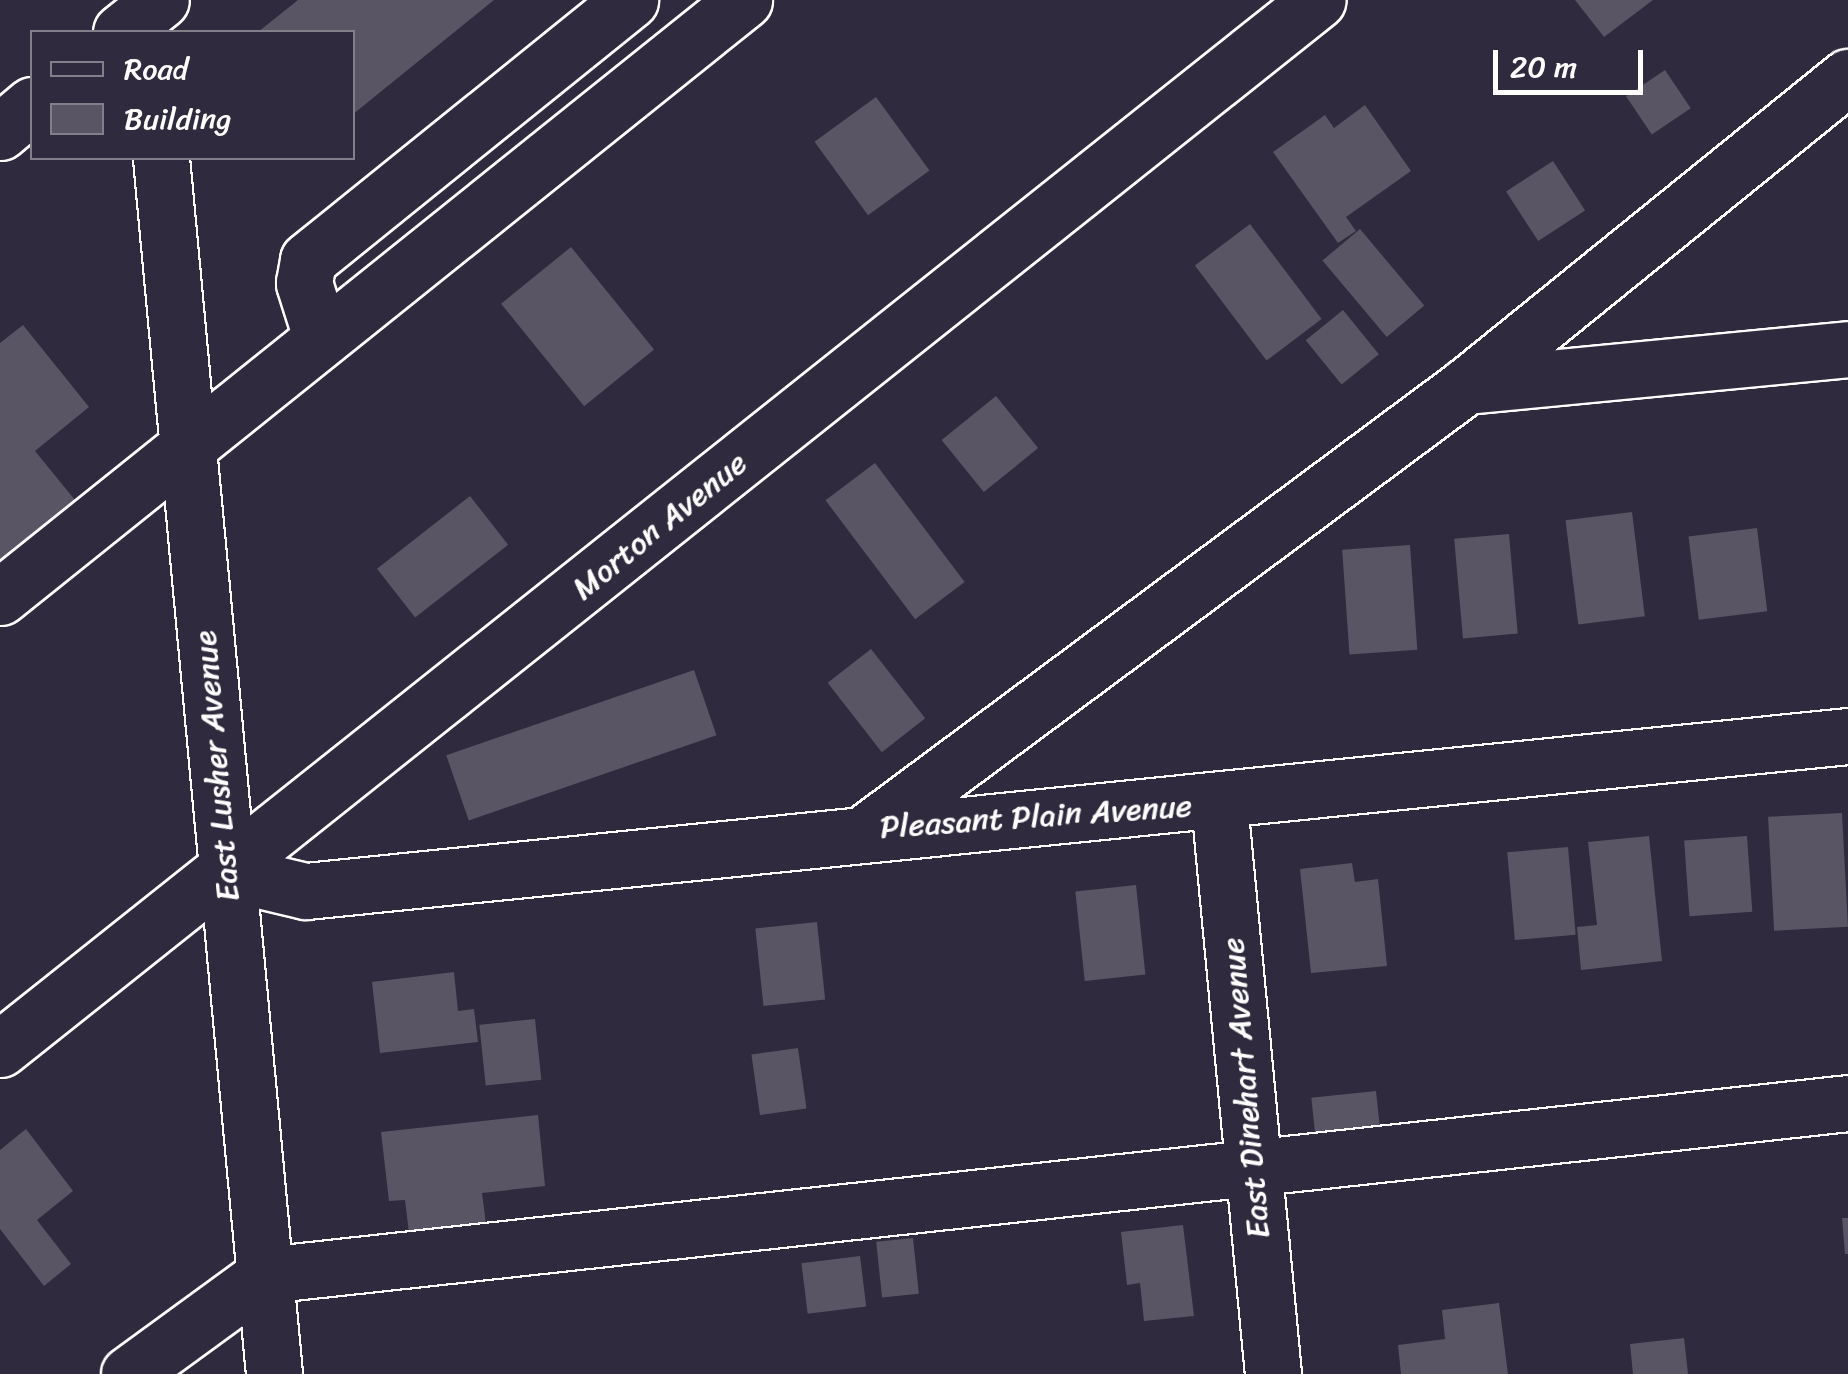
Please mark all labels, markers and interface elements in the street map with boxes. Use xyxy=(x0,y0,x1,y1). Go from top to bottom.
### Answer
legend xyxy=(30,30,355,160)
scale bar xyxy=(1498,30,1648,92)
text: 20 m xyxy=(1510,40,1577,94)
text: Road xyxy=(124,42,188,96)
text: Building xyxy=(124,92,231,146)
street label: Morton Avenue xyxy=(565,444,755,608)
street label: East Lusher Avenue xyxy=(186,628,248,904)
street label: Pleasant Plain Avenue xyxy=(879,787,1193,847)
street label: East Dinehart Avenue xyxy=(1214,935,1278,1241)

